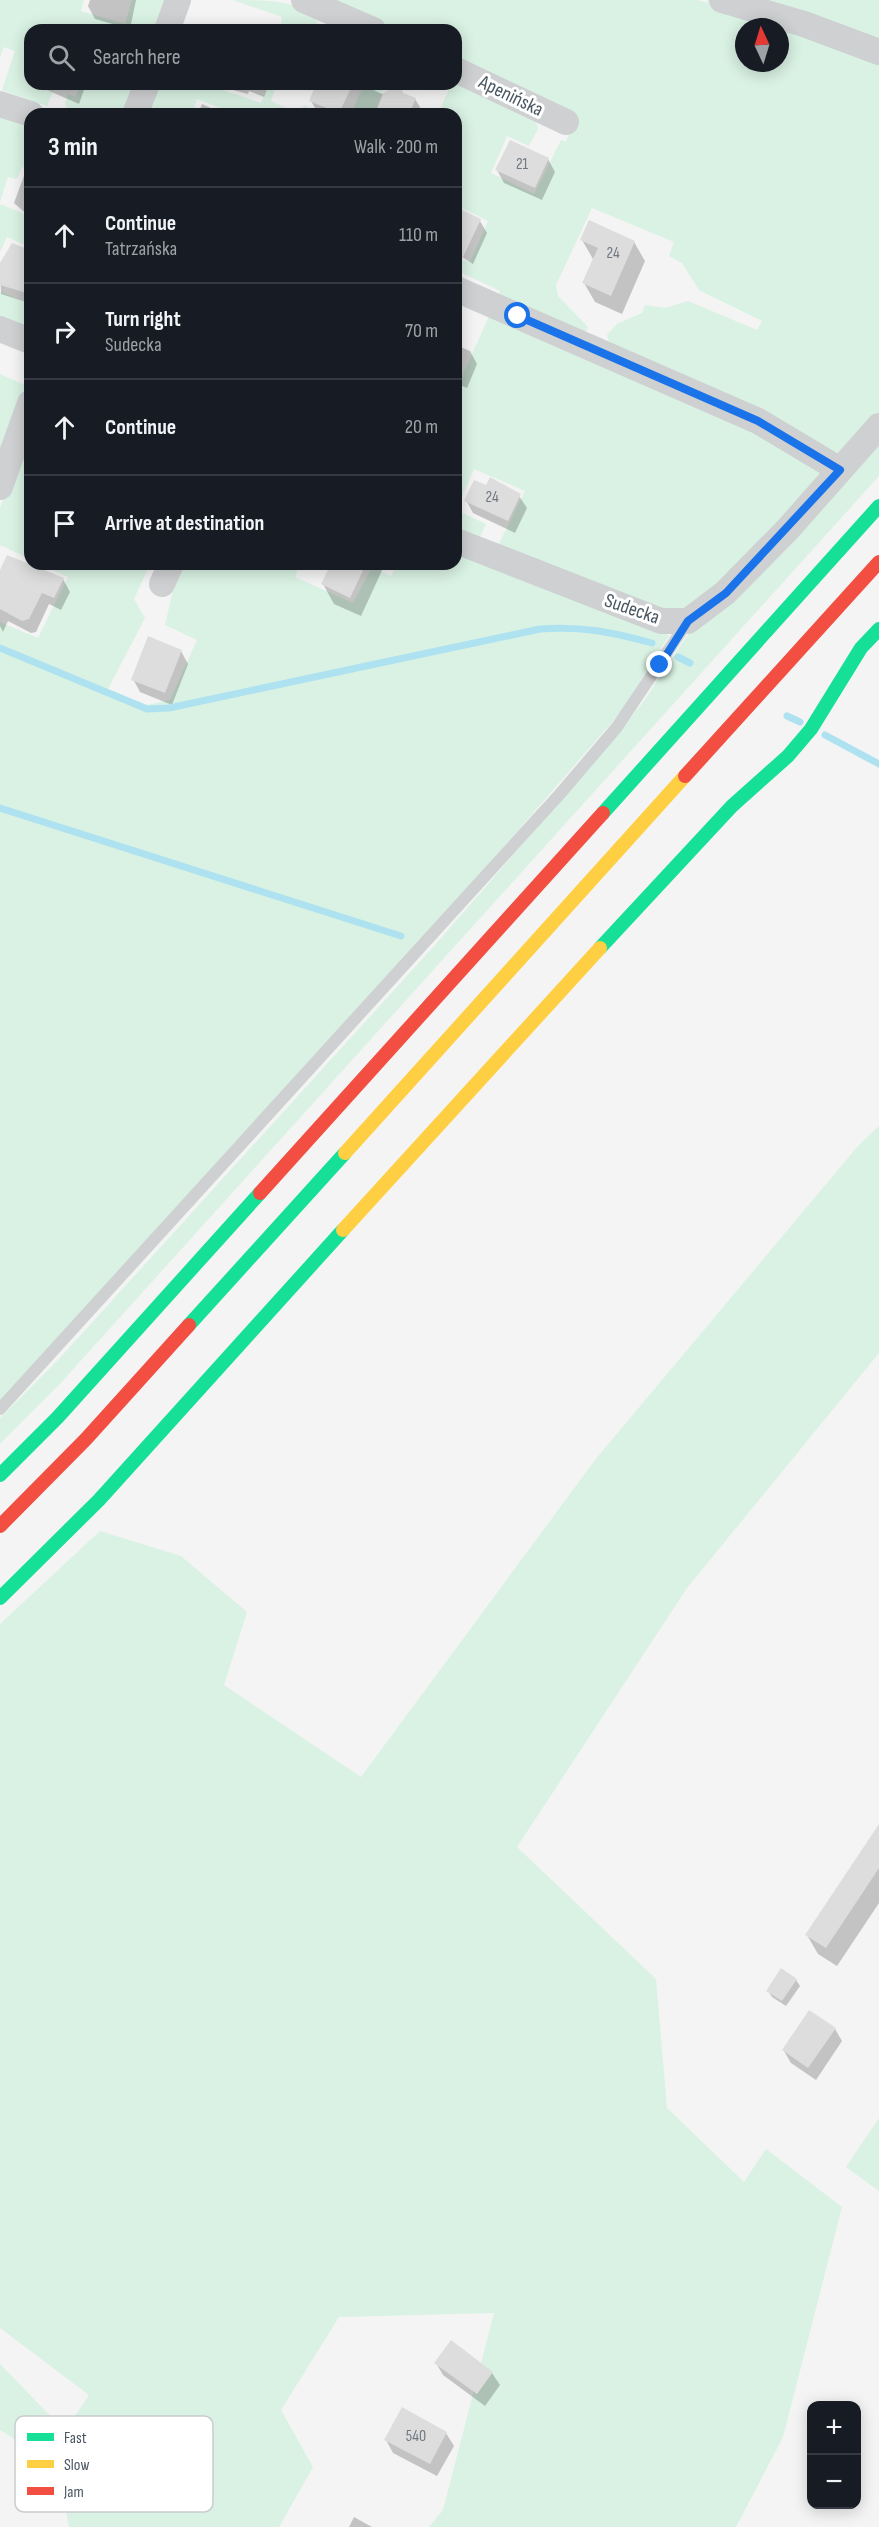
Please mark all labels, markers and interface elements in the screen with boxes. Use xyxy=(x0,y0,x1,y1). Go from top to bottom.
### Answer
north arrow xyxy=(735,18,789,72)
search box xyxy=(24,24,462,90)
icon: search xyxy=(45,41,78,74)
text: Search here xyxy=(93,44,180,71)
street label: Apenińska xyxy=(474,70,547,122)
text: 3 min xyxy=(48,132,98,163)
text: Walk · 200 m xyxy=(354,135,438,159)
house number: 21 xyxy=(516,155,529,174)
text: Continue xyxy=(105,210,176,237)
icon: ahead xyxy=(48,219,81,252)
text: 110 m xyxy=(399,223,438,247)
text: Tatrzańska xyxy=(105,237,177,261)
house number: 24 xyxy=(606,244,620,263)
route start xyxy=(504,302,530,328)
text: Turn right xyxy=(105,306,181,333)
icon: right xyxy=(48,315,81,348)
text: 70 m xyxy=(405,319,438,343)
text: Sudecka xyxy=(105,333,162,357)
icon: ahead xyxy=(48,411,81,444)
text: Continue xyxy=(105,414,176,441)
text: 20 m xyxy=(405,415,438,439)
house number: 24 xyxy=(485,488,499,507)
icon: arrive xyxy=(48,507,81,540)
text: Arrive at destination xyxy=(105,510,264,537)
street label: Sudecka xyxy=(601,588,663,630)
route end xyxy=(646,651,672,677)
map controls xyxy=(807,2401,861,2509)
button: + xyxy=(807,2401,861,2455)
legend xyxy=(15,2416,213,2512)
house number: 540 xyxy=(406,2427,426,2446)
text: Fast xyxy=(64,2429,87,2448)
button: − xyxy=(807,2455,861,2509)
text: Slow xyxy=(64,2456,89,2475)
text: Jam xyxy=(63,2483,84,2502)

